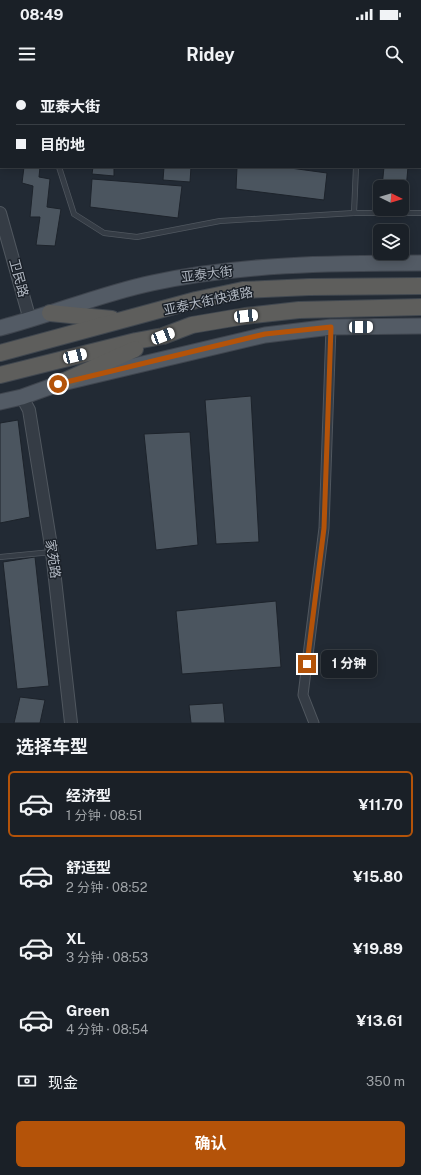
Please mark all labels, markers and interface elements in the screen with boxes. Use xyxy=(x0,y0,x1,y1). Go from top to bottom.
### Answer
text: 08:49 xyxy=(20,6,63,23)
icon: menu xyxy=(16,43,38,65)
icon: search xyxy=(383,43,405,65)
text: Ridey xyxy=(186,44,235,65)
text: 亚泰大街 xyxy=(40,98,100,115)
text: 目的地 xyxy=(40,136,85,153)
north arrow xyxy=(373,180,409,216)
map controls xyxy=(373,180,409,260)
button: layers xyxy=(373,224,409,260)
street label: 卫民路 xyxy=(7,257,31,299)
street label: 亚泰大街 xyxy=(180,263,234,285)
street label: 亚泰大街快速路 xyxy=(162,284,254,318)
car xyxy=(233,309,259,323)
car xyxy=(349,321,373,333)
car xyxy=(150,326,176,346)
car xyxy=(62,347,88,365)
route start xyxy=(49,375,67,393)
street label: 家苑路 xyxy=(43,539,63,579)
callout: 1 分钟 xyxy=(321,650,377,678)
route end xyxy=(298,655,316,673)
text: 1 分钟 xyxy=(332,656,366,671)
text: 选择车型 xyxy=(16,736,88,757)
icon: car xyxy=(18,786,54,822)
text: 经济型 xyxy=(66,787,111,804)
text: ¥11.70 xyxy=(359,796,403,813)
text: 1 分钟 · 08:51 xyxy=(66,808,143,823)
icon: car xyxy=(18,858,54,894)
text: 舒适型 xyxy=(66,859,111,876)
text: ¥15.80 xyxy=(353,868,403,885)
text: 2 分钟 · 08:52 xyxy=(66,880,147,895)
icon: car xyxy=(18,930,54,966)
text: XL xyxy=(66,930,85,947)
text: ¥19.89 xyxy=(353,940,403,957)
text: 3 分钟 · 08:53 xyxy=(66,950,148,965)
icon: car xyxy=(18,1002,54,1038)
text: Green xyxy=(66,1002,110,1019)
text: ¥13.61 xyxy=(356,1012,403,1029)
text: 4 分钟 · 08:54 xyxy=(66,1022,148,1037)
icon: cash xyxy=(16,1070,38,1092)
text: 现金 xyxy=(48,1074,78,1091)
text: 350 m xyxy=(366,1074,405,1089)
button: 确认 xyxy=(16,1121,405,1167)

